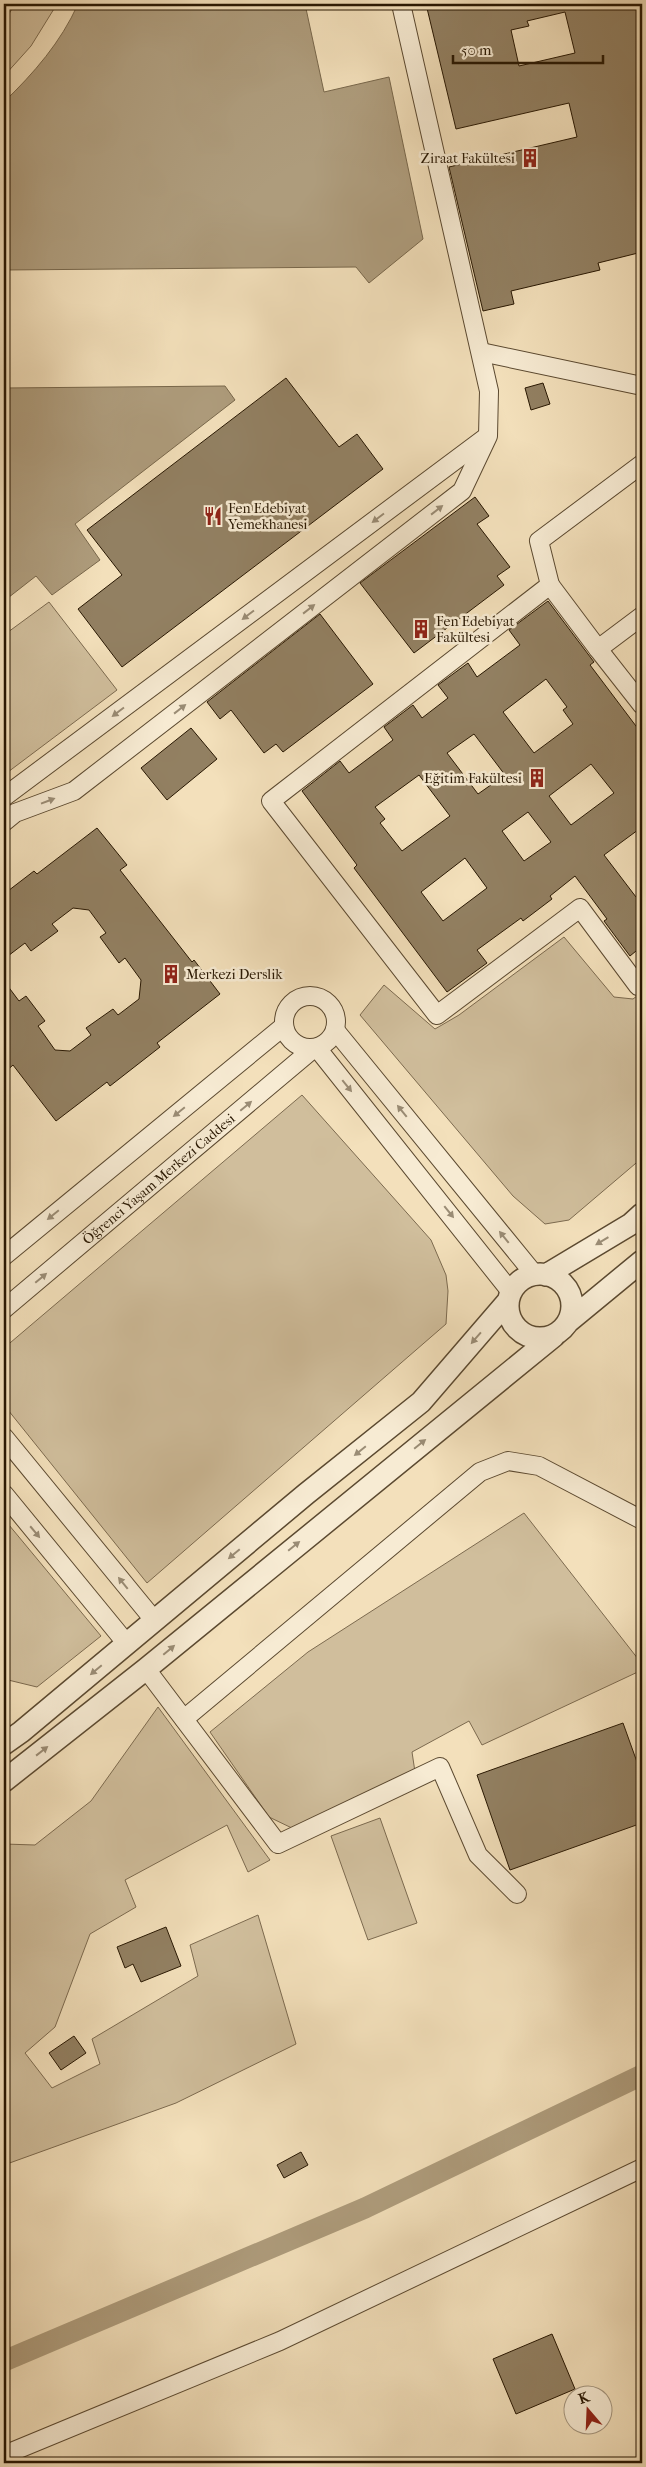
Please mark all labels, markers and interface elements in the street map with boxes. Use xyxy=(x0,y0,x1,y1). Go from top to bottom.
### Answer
scale bar xyxy=(453,32,604,64)
text: 50 m xyxy=(461,41,492,59)
building icon: Ziraat Fakültesi xyxy=(519,147,541,169)
place label: Ziraat Fakültesi xyxy=(420,150,515,167)
place label: Fen Edebiyat Yemekhanesi xyxy=(227,500,308,533)
restaurant icon: Fen Edebiyat Yemekhanesi xyxy=(202,505,224,527)
one-way arrow xyxy=(430,505,444,515)
one-way arrow xyxy=(371,513,385,523)
one-way arrow xyxy=(302,604,315,615)
one-way arrow xyxy=(241,610,255,620)
place label: Fen Edebiyat Fakültesi xyxy=(436,613,515,646)
building icon: Fen Edebiyat Fakültesi xyxy=(410,618,432,640)
one-way arrow xyxy=(173,703,186,714)
one-way arrow xyxy=(111,707,125,717)
building icon: Eğitim Fakültesi xyxy=(526,767,548,789)
place label: Eğitim Fakültesi xyxy=(424,770,522,787)
one-way arrow xyxy=(40,797,55,804)
building icon: Merkezi Derslik xyxy=(160,963,182,985)
place label: Merkezi Derslik xyxy=(186,966,283,983)
one-way arrow xyxy=(342,1079,353,1092)
one-way arrow xyxy=(239,1100,252,1111)
one-way arrow xyxy=(396,1105,407,1118)
one-way arrow xyxy=(173,1107,186,1118)
street label: Öğrenci Yaşam Merkezi Caddesi xyxy=(78,1110,239,1248)
one-way arrow xyxy=(443,1205,454,1218)
one-way arrow xyxy=(47,1210,60,1221)
one-way arrow xyxy=(499,1231,510,1244)
one-way arrow xyxy=(595,1237,608,1246)
one-way arrow xyxy=(34,1272,47,1283)
one-way arrow xyxy=(471,1332,482,1344)
one-way arrow xyxy=(414,1438,427,1449)
one-way arrow xyxy=(354,1445,367,1456)
one-way arrow xyxy=(29,1525,40,1538)
one-way arrow xyxy=(287,1541,300,1552)
one-way arrow xyxy=(228,1548,241,1559)
one-way arrow xyxy=(118,1576,129,1589)
one-way arrow xyxy=(163,1644,175,1656)
one-way arrow xyxy=(90,1664,103,1675)
one-way arrow xyxy=(35,1746,48,1757)
north arrow xyxy=(564,2384,614,2434)
text: K xyxy=(576,2388,592,2408)

